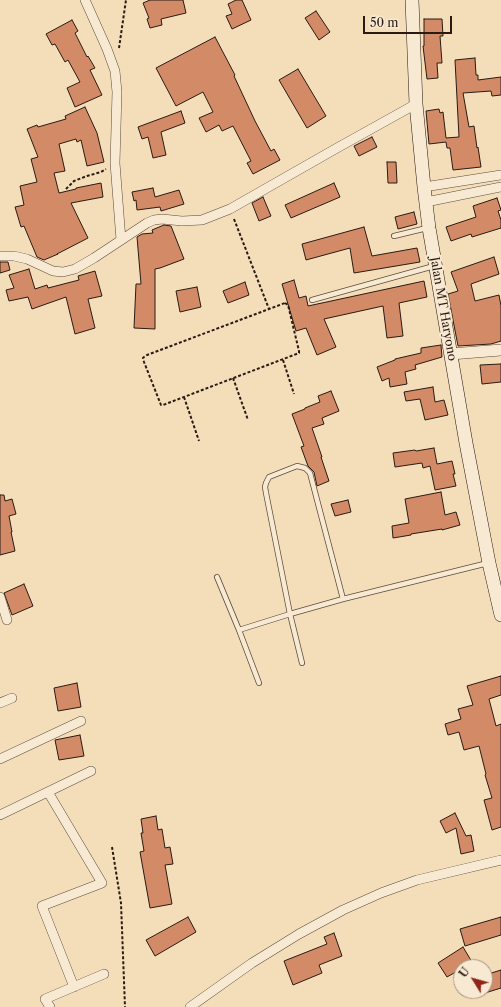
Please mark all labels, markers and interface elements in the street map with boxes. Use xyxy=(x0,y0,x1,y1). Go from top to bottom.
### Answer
scale bar xyxy=(365,8,454,34)
text: 50 m xyxy=(370,15,399,30)
street label: Jalan MT Haryono xyxy=(427,256,459,362)
north arrow xyxy=(453,959,493,999)
text: U xyxy=(456,965,472,980)

